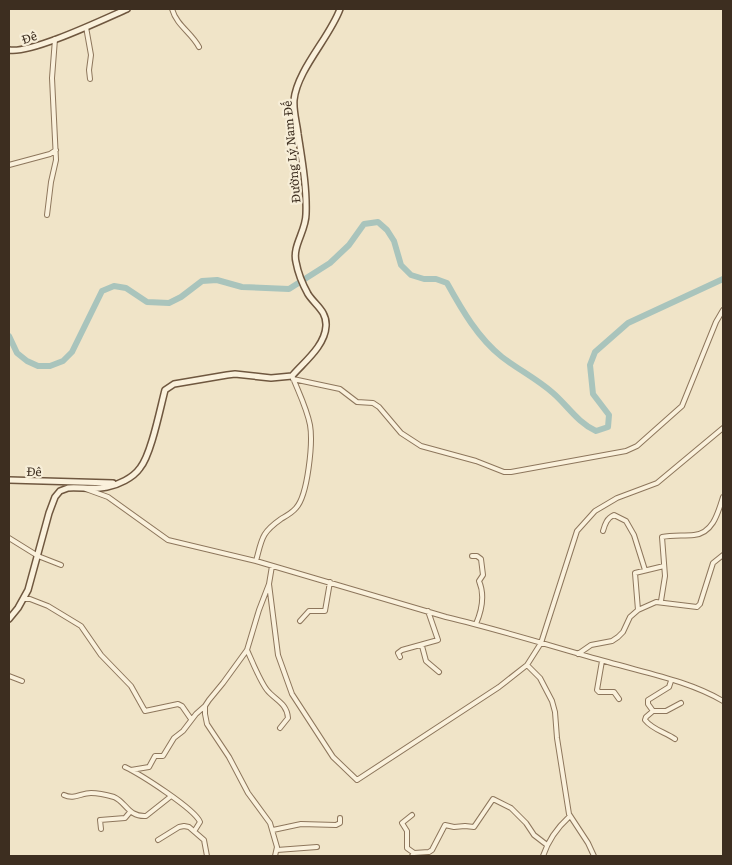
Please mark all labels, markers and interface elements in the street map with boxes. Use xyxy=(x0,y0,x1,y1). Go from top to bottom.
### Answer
street label: Đê xyxy=(19,26,39,48)
street label: Đường Lý Nam Đế xyxy=(278,100,304,204)
street label: Đê xyxy=(26,462,42,480)

